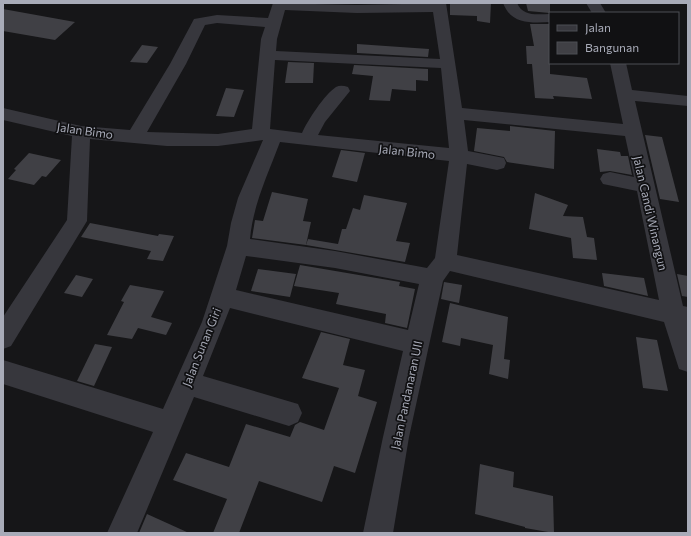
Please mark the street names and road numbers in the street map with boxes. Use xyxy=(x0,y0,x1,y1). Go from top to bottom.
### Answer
street label: Jalan Bimo xyxy=(56,119,114,142)
street label: Jalan Bimo xyxy=(378,141,436,162)
street label: Jalan Candi Winangun xyxy=(630,154,671,272)
street label: Jalan Sunan Giri xyxy=(179,305,224,389)
street label: Jalan Pandanaran UII xyxy=(388,339,425,451)

